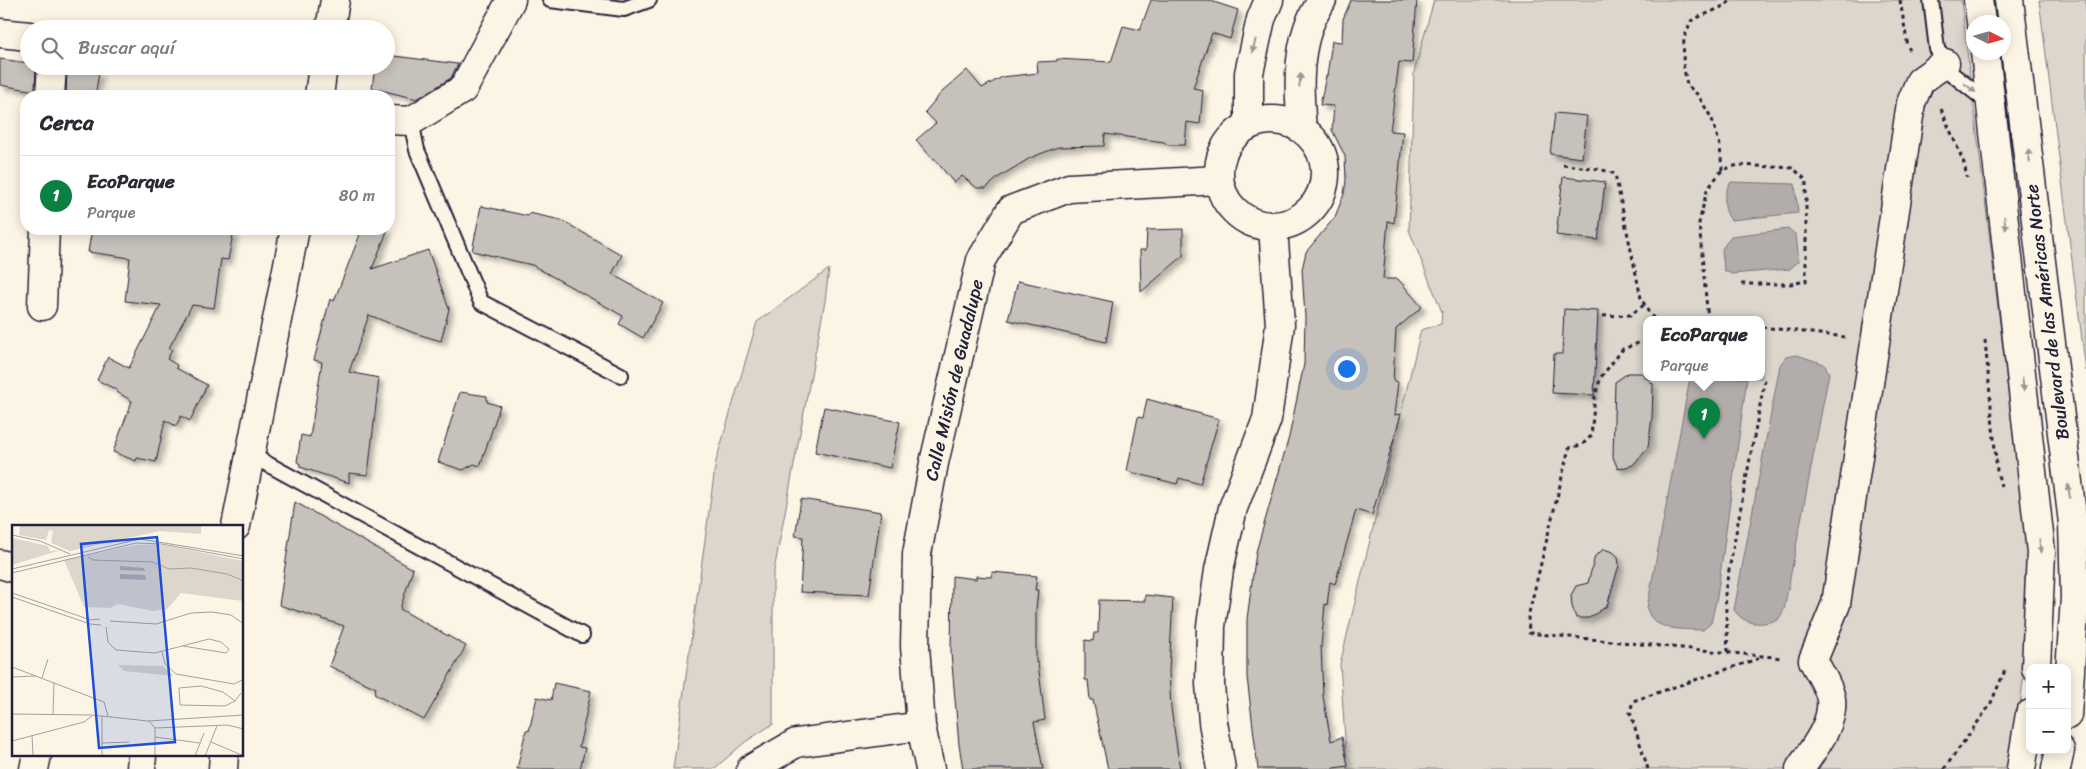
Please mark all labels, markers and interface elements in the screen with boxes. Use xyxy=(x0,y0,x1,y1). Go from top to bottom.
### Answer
north arrow xyxy=(1966,15,2011,60)
search box xyxy=(20,20,395,75)
text: Buscar aquí xyxy=(78,31,175,64)
icon: search xyxy=(38,34,66,62)
one-way arrow xyxy=(1250,39,1258,55)
one-way arrow xyxy=(1296,72,1304,88)
one-way arrow xyxy=(1963,83,1977,93)
text: Cerca xyxy=(40,104,94,142)
one-way arrow xyxy=(2025,148,2033,164)
text: EcoParque xyxy=(87,165,175,198)
text: 1 xyxy=(53,181,59,210)
text: 80 m xyxy=(339,181,375,210)
street label: Boulevard de las Américas Norte xyxy=(2015,182,2079,442)
text: Parque xyxy=(87,198,135,227)
one-way arrow xyxy=(2001,215,2009,231)
street label: Calle Misión de Guadalupe xyxy=(915,276,993,484)
popup xyxy=(1643,316,1765,381)
text: EcoParque xyxy=(1660,318,1748,351)
text: Parque xyxy=(1660,351,1709,380)
your location xyxy=(1334,356,1360,382)
one-way arrow xyxy=(2019,376,2027,392)
pin: 1 xyxy=(1688,398,1720,439)
one-way arrow xyxy=(2065,483,2073,499)
inset map xyxy=(12,525,244,756)
one-way arrow xyxy=(2036,538,2044,554)
map controls xyxy=(2026,664,2071,754)
button: + xyxy=(2026,664,2071,709)
button: − xyxy=(2026,709,2071,754)

